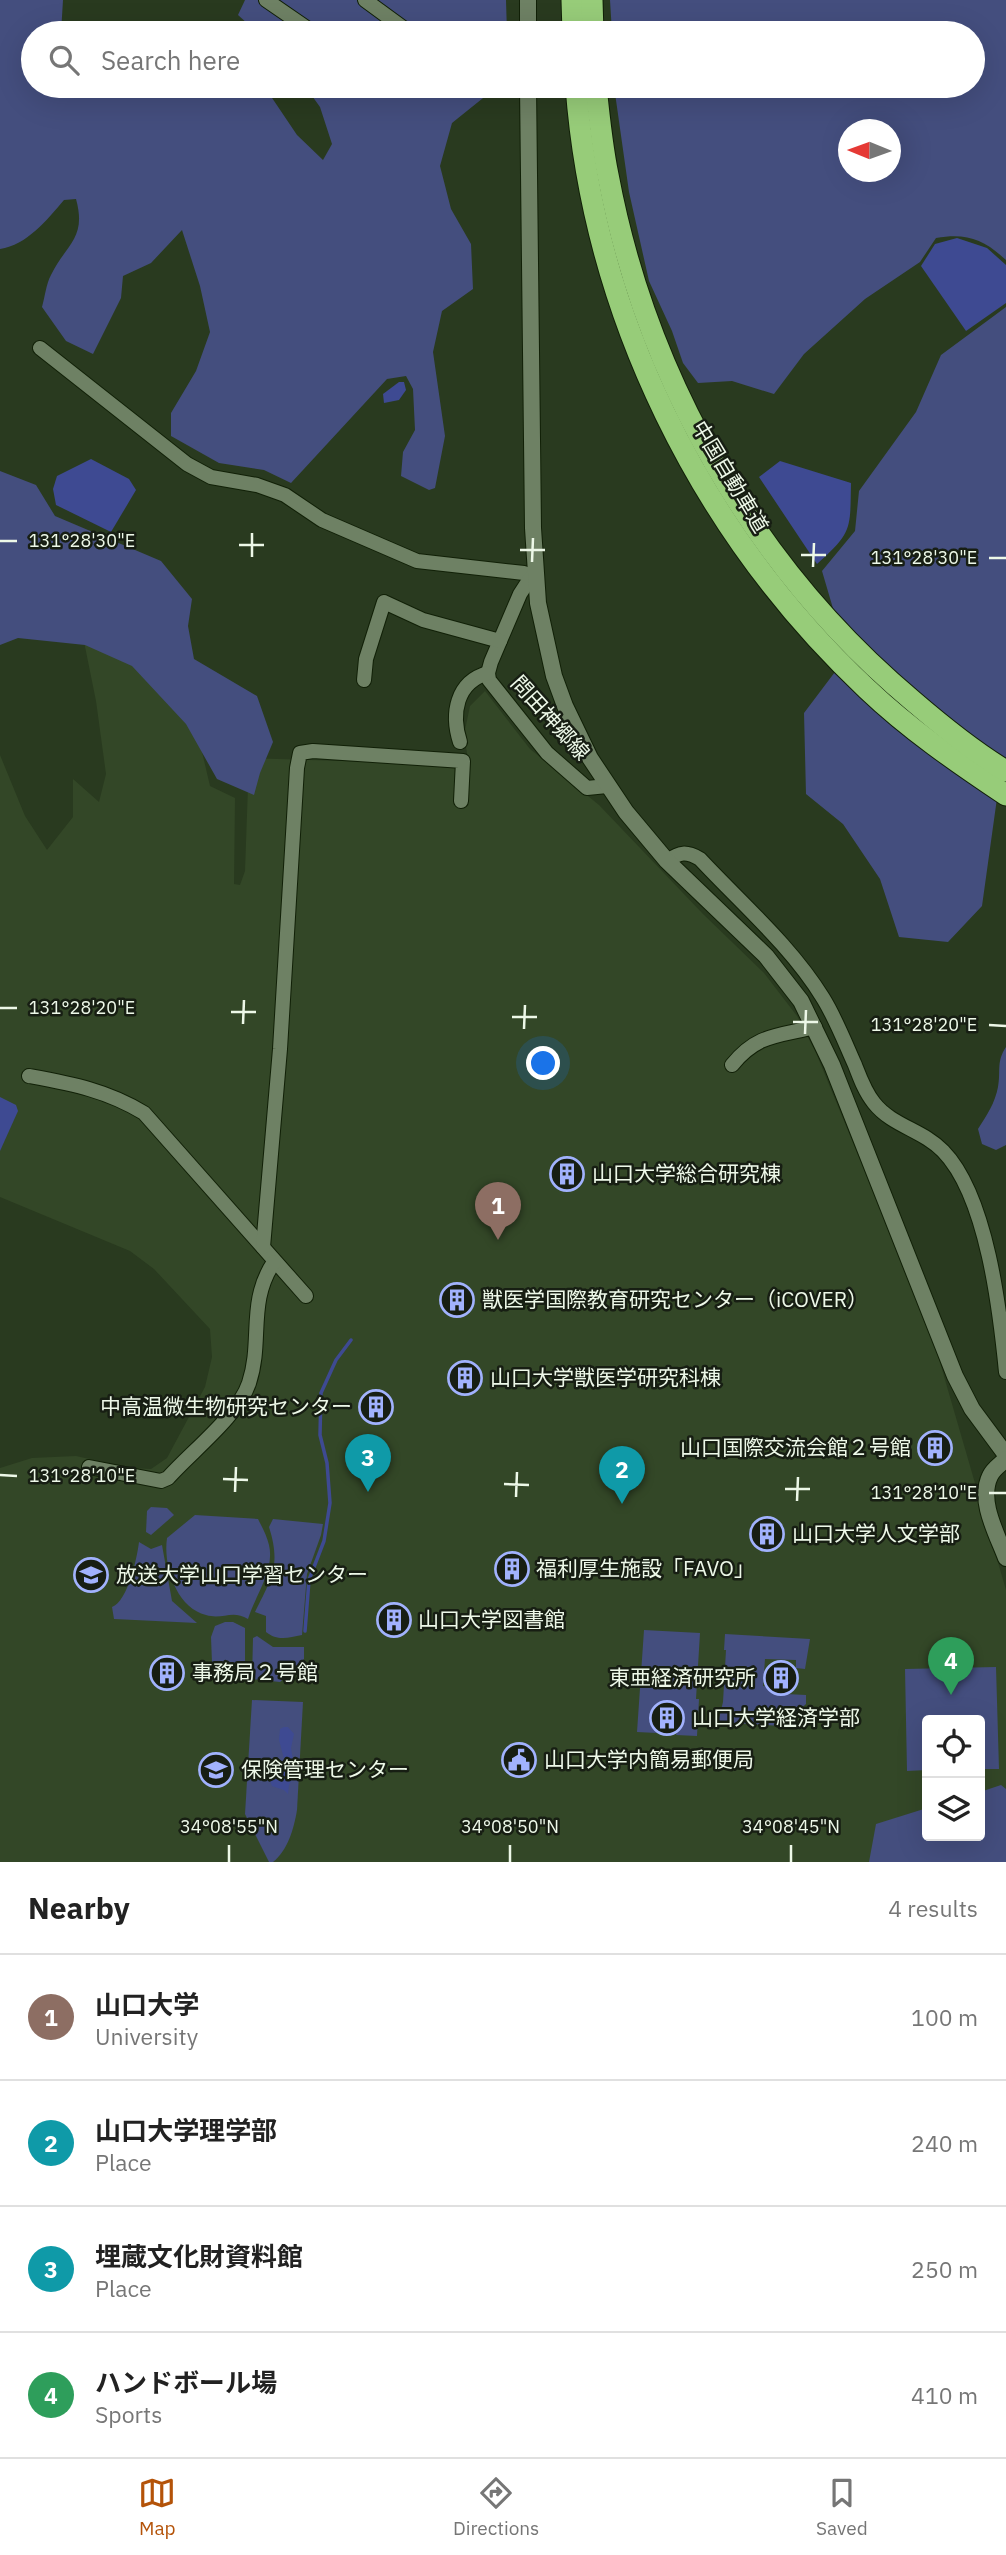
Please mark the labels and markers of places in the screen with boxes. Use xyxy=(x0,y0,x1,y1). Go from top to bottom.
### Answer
building icon: 山口大学総合研究棟 xyxy=(548,1155,586,1193)
place label: 山口大学総合研究棟 xyxy=(592,1159,781,1187)
pin: 1 xyxy=(475,1182,521,1240)
building icon: 獣医学国際教育研究センター（iCOVER） xyxy=(438,1281,476,1319)
place label: 獣医学国際教育研究センター（iCOVER） xyxy=(482,1285,868,1313)
building icon: 山口大学獣医学研究科棟 xyxy=(446,1359,484,1397)
place label: 山口大学獣医学研究科棟 xyxy=(490,1363,721,1391)
building icon: 中高温微生物研究センター xyxy=(357,1388,395,1426)
place label: 中高温微生物研究センター xyxy=(100,1392,352,1420)
building icon: 山口国際交流会館２号館 xyxy=(916,1429,954,1467)
place label: 山口国際交流会館２号館 xyxy=(680,1433,911,1461)
pin: 3 xyxy=(345,1434,391,1492)
pin: 2 xyxy=(599,1446,645,1504)
building icon: 山口大学人文学部 xyxy=(748,1515,786,1553)
place label: 山口大学人文学部 xyxy=(792,1519,960,1547)
building icon: 福利厚生施設「FAVO」 xyxy=(493,1550,531,1588)
place label: 福利厚生施設「FAVO」 xyxy=(536,1554,755,1582)
school or university icon: 放送大学山口学習センター xyxy=(72,1556,110,1594)
place label: 放送大学山口学習センター xyxy=(116,1560,368,1588)
building icon: 山口大学図書館 xyxy=(375,1601,413,1639)
place label: 山口大学図書館 xyxy=(418,1605,565,1633)
pin: 4 xyxy=(928,1637,974,1695)
building icon: 事務局２号館 xyxy=(148,1654,186,1692)
place label: 事務局２号館 xyxy=(192,1658,318,1686)
building icon: 東亜経済研究所 xyxy=(762,1659,800,1697)
place label: 東亜経済研究所 xyxy=(609,1663,756,1691)
building icon: 山口大学経済学部 xyxy=(648,1699,686,1737)
place label: 山口大学経済学部 xyxy=(692,1703,860,1731)
public building icon: 山口大学内簡易郵便局 xyxy=(500,1741,538,1779)
place label: 山口大学内簡易郵便局 xyxy=(544,1745,754,1773)
school or university icon: 保険管理センター xyxy=(197,1751,235,1789)
place label: 保険管理センター xyxy=(241,1755,409,1783)

